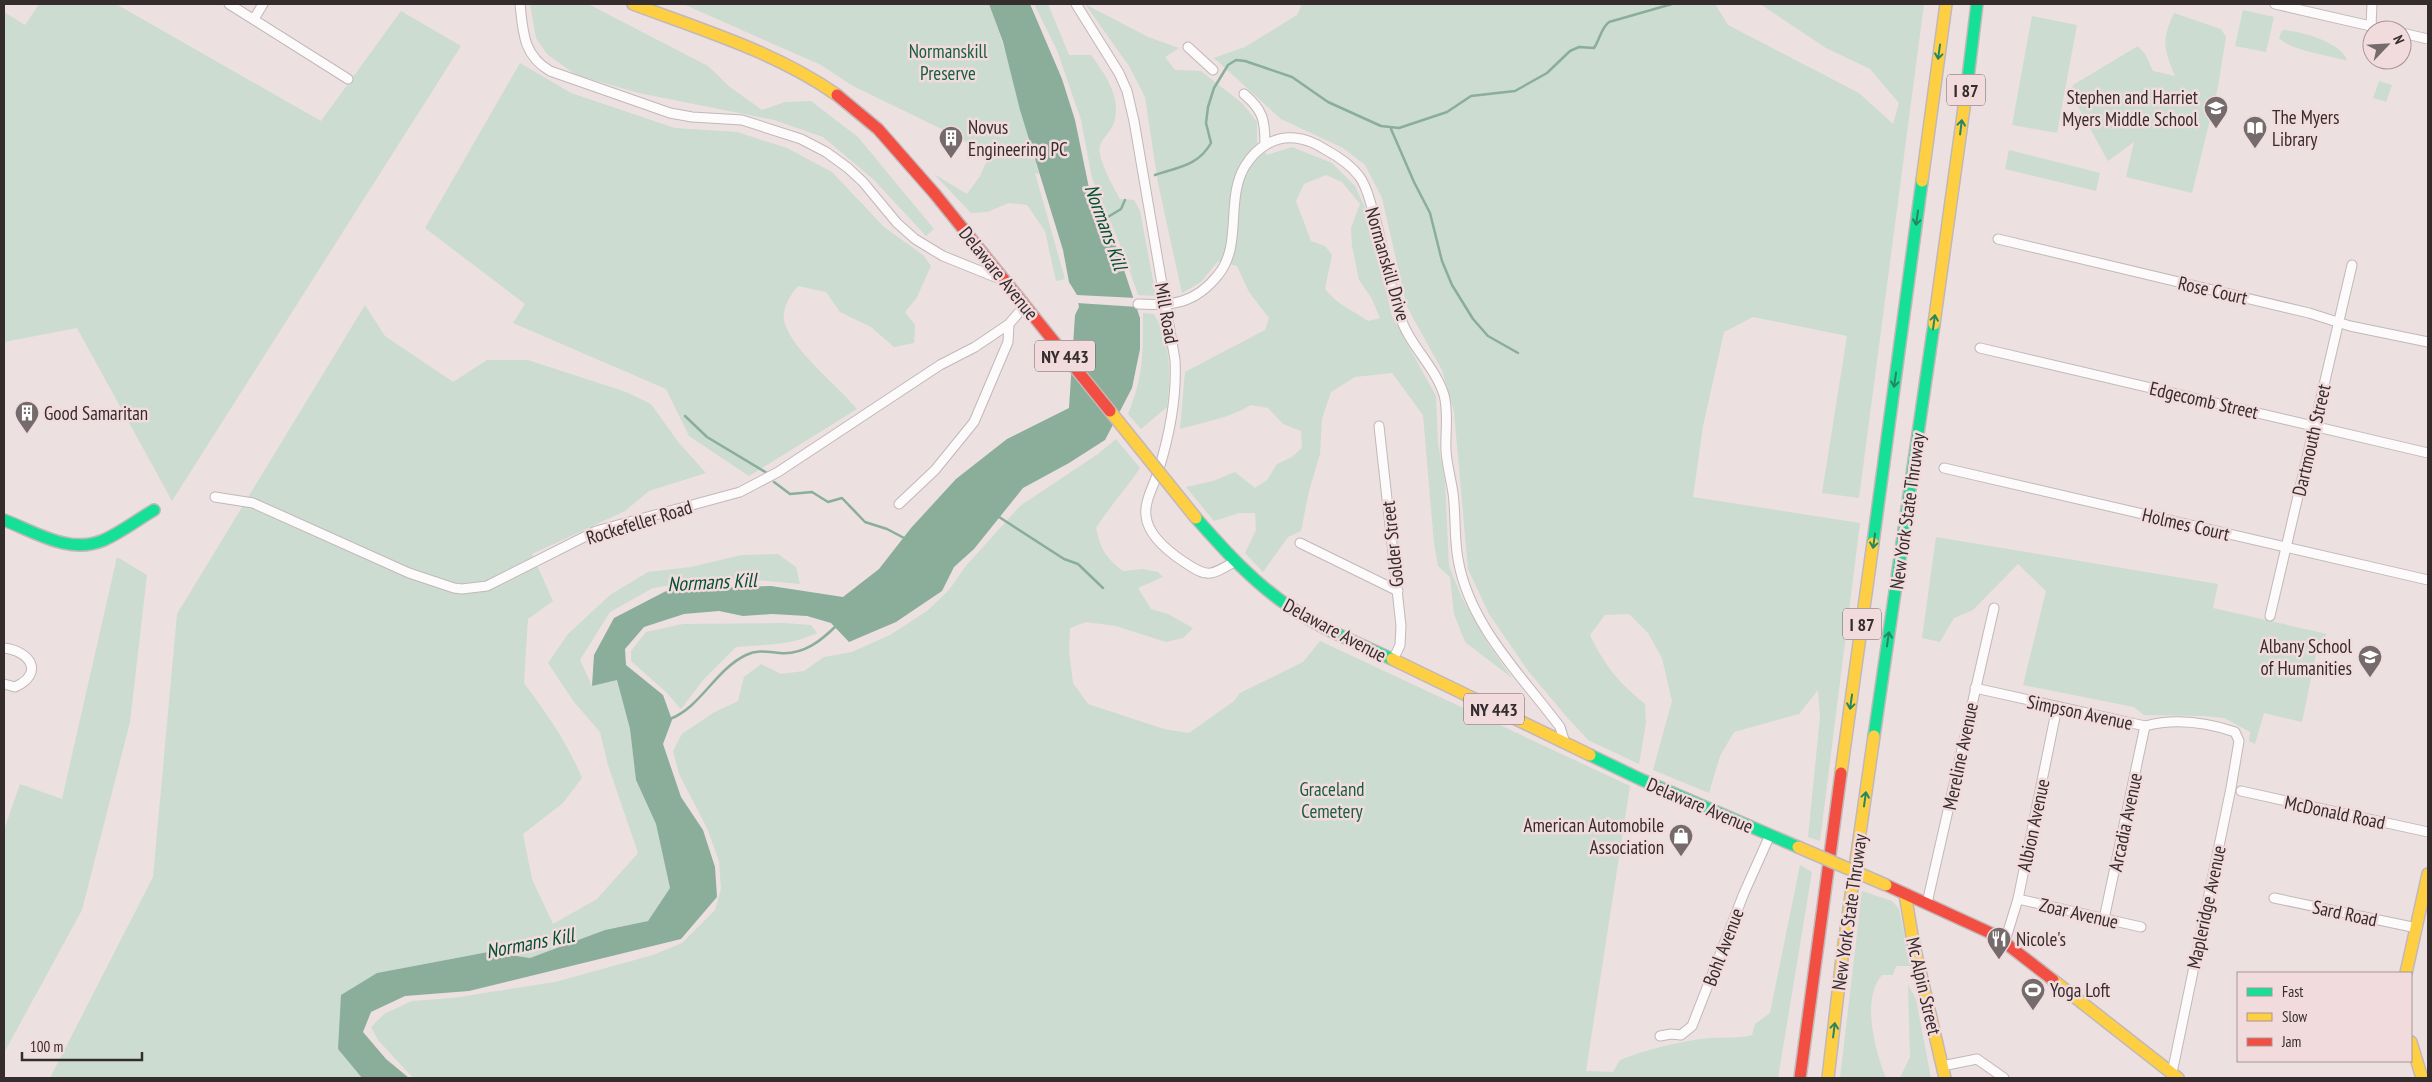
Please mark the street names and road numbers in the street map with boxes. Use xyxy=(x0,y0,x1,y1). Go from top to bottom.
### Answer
road number: I 87 xyxy=(1947,74,1985,106)
street label: Normanskill Drive xyxy=(1360,204,1416,324)
street label: Delaware Avenue xyxy=(954,221,1044,325)
street label: Rose Court xyxy=(2176,270,2251,310)
street label: Mill Road xyxy=(1150,281,1184,345)
road number: NY 443 xyxy=(1035,341,1095,372)
street label: Edgecomb Street xyxy=(2147,376,2261,424)
street label: Dartmouth Street xyxy=(2286,381,2336,498)
street label: New York State Thruway xyxy=(1884,430,1930,591)
street label: Rockefeller Road xyxy=(583,495,695,549)
street label: Golder Street xyxy=(1375,499,1408,588)
street label: Holmes Court xyxy=(2140,502,2233,546)
street label: Delaware Avenue xyxy=(1279,593,1391,667)
road number: I 87 xyxy=(1843,608,1881,640)
street label: Simpson Avenue xyxy=(2025,689,2135,735)
road number: NY 443 xyxy=(1464,694,1524,724)
street label: Mereline Avenue xyxy=(1937,700,1983,812)
street label: Arcadia Avenue xyxy=(2103,770,2147,873)
street label: Delaware Avenue xyxy=(1643,772,1757,838)
street label: Albion Avenue xyxy=(2012,776,2055,873)
street label: McDonald Road xyxy=(2283,790,2387,834)
street label: New York State Thruway xyxy=(1826,831,1872,992)
street label: Mapleridge Avenue xyxy=(2181,843,2231,971)
street label: Zoar Avenue xyxy=(2037,892,2121,934)
street label: Sard Road xyxy=(2310,894,2380,932)
street label: Bohl Avenue xyxy=(1697,905,1749,989)
street label: Mc Alpin Street xyxy=(1901,935,1947,1038)

